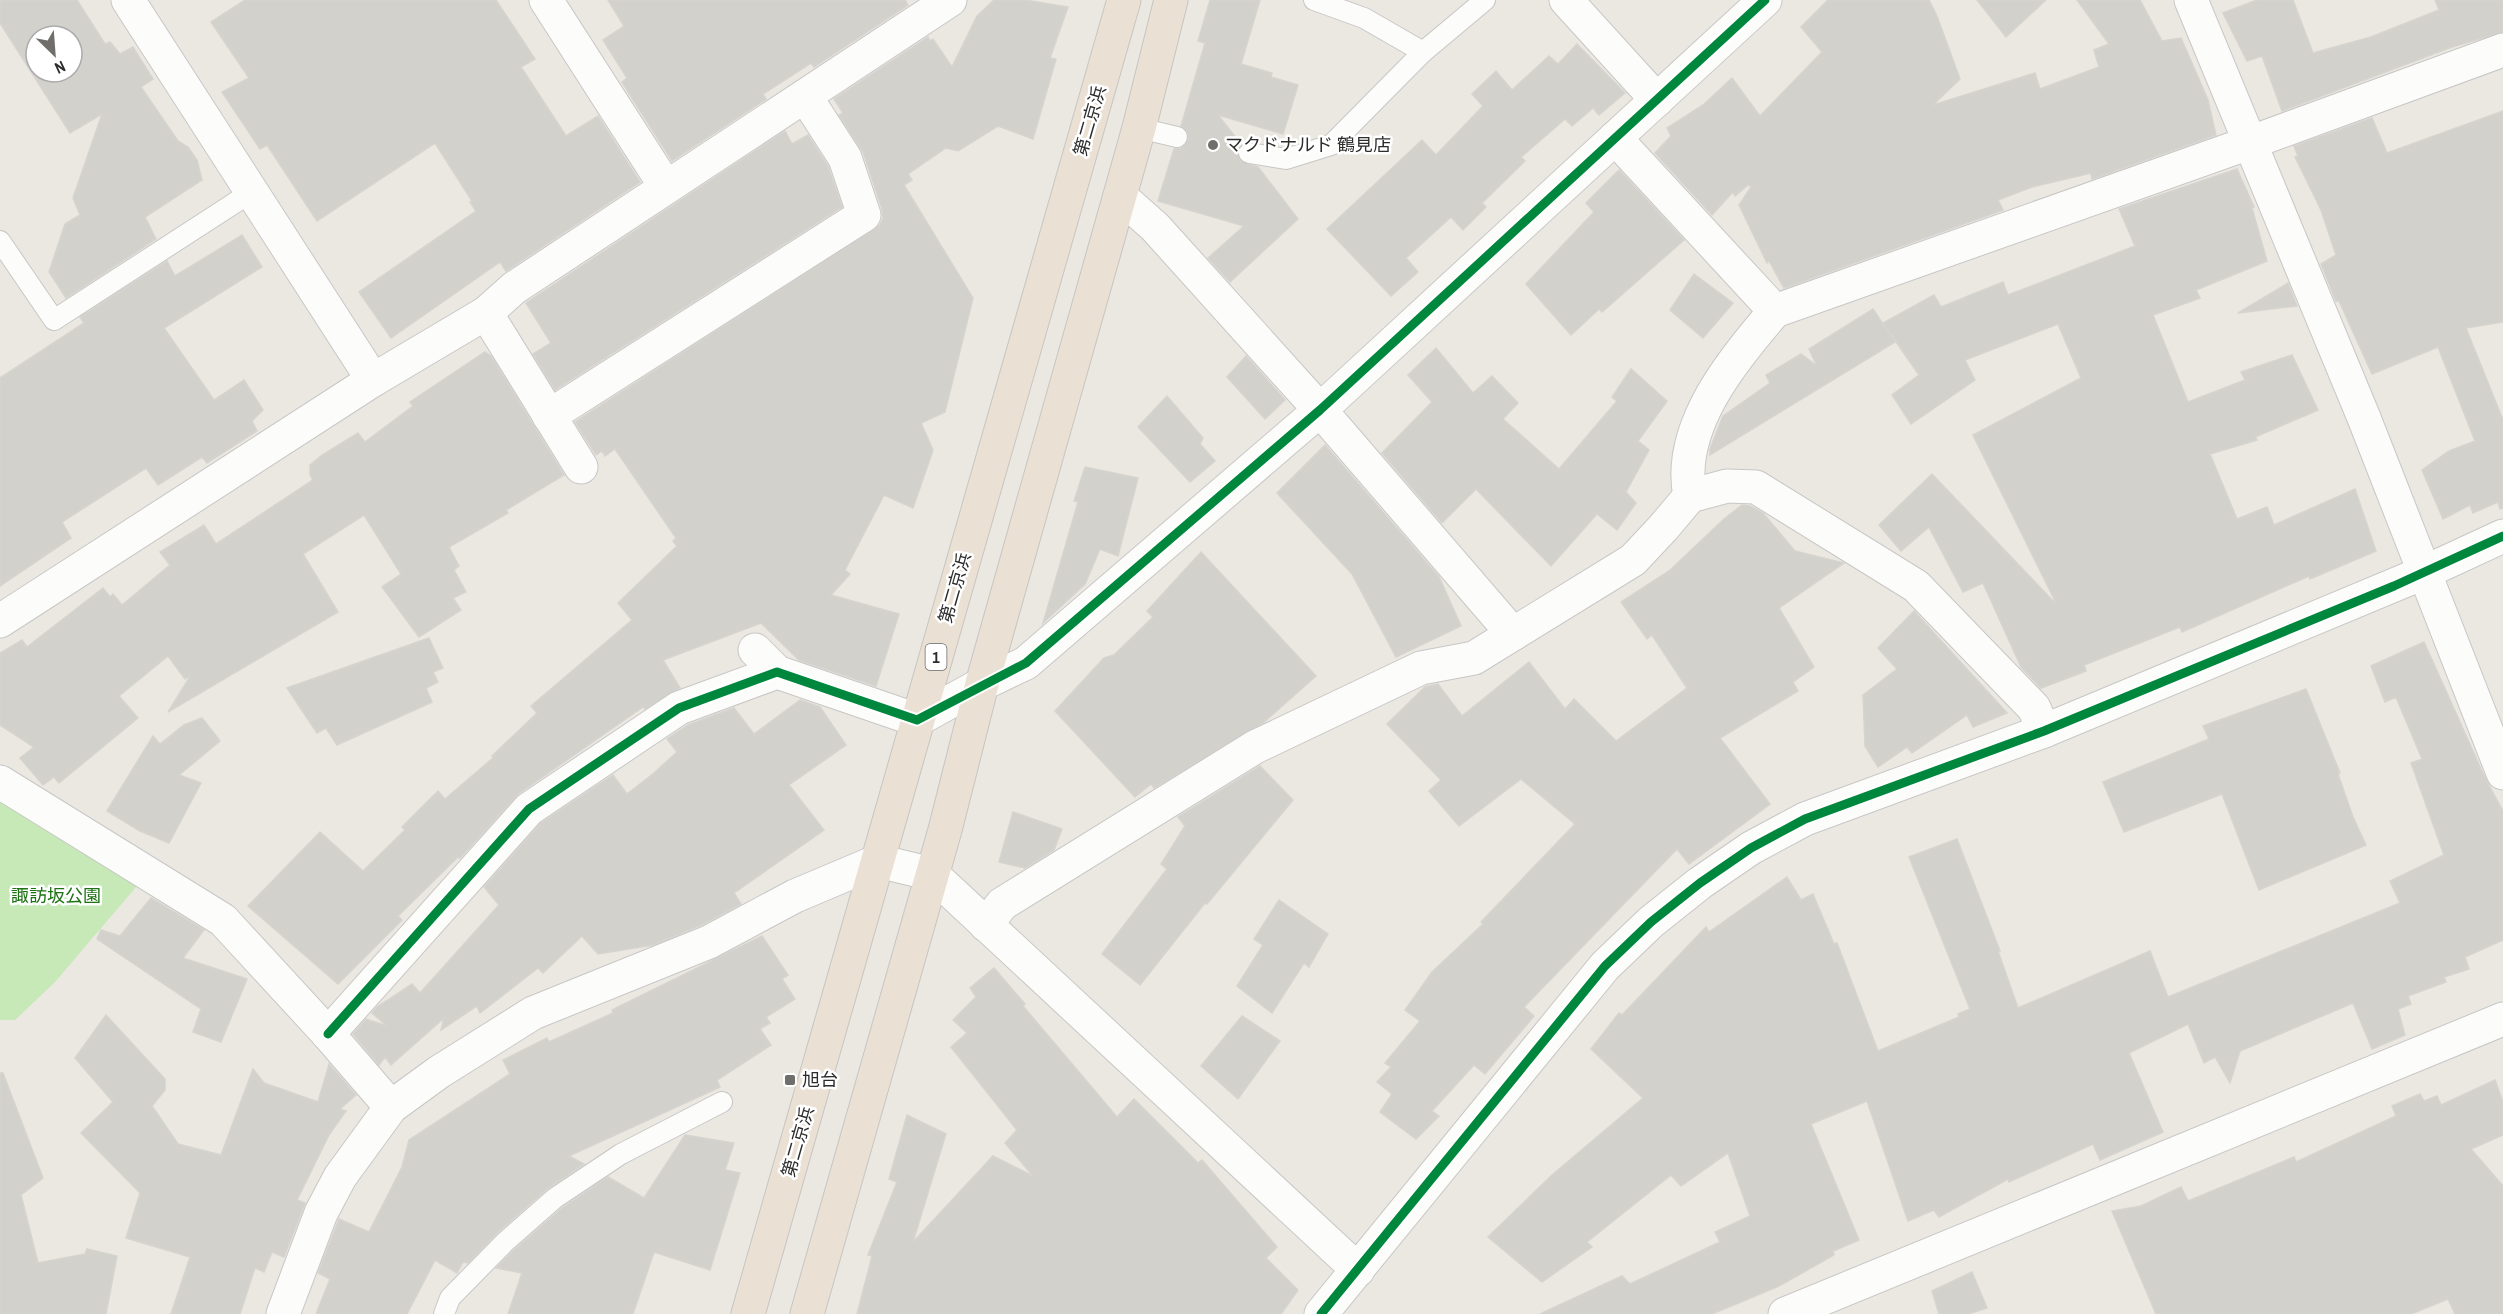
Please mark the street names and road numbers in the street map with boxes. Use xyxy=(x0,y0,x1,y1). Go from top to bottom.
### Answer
street label: 第二京浜 xyxy=(1068,83,1111,159)
street label: 第二京浜 xyxy=(933,550,976,626)
road number: 1 xyxy=(926,644,946,670)
street label: 第二京浜 xyxy=(776,1104,819,1180)

